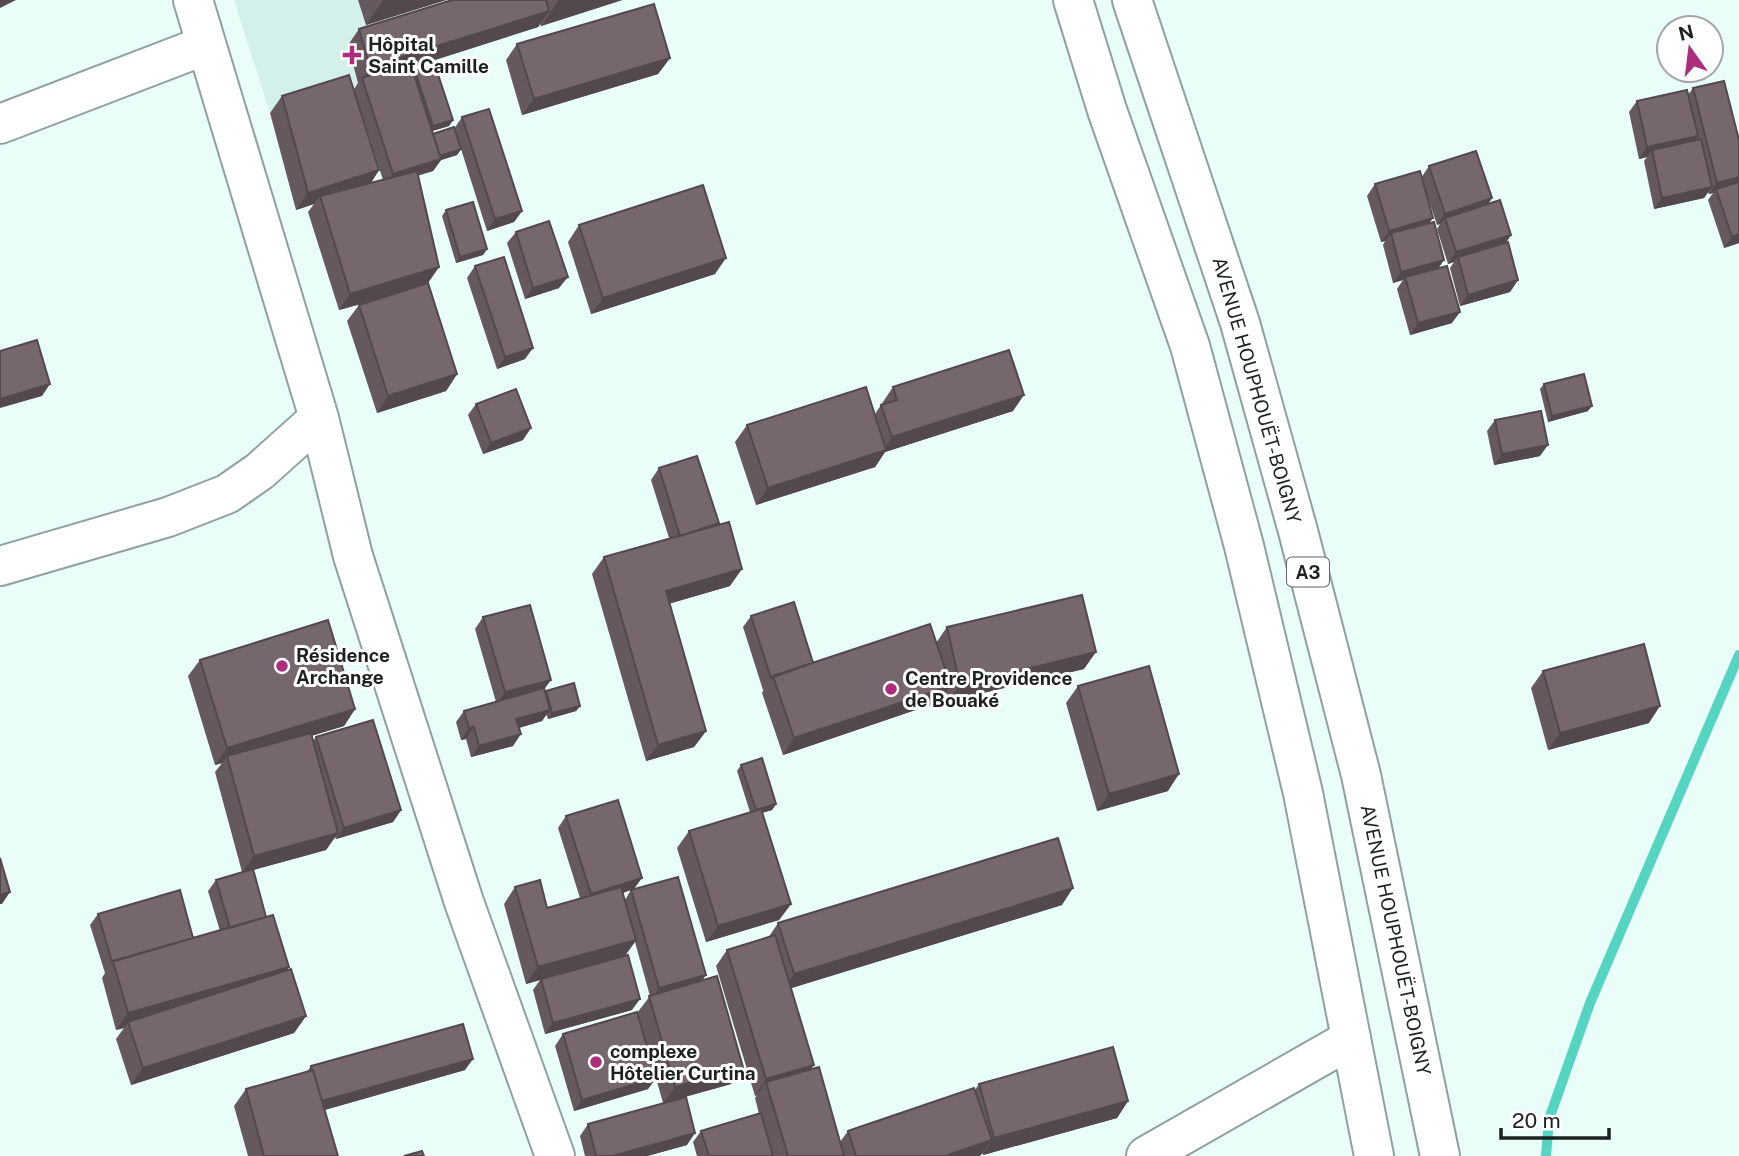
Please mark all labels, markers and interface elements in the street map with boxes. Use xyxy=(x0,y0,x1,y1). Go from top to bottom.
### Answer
north arrow xyxy=(1655,14,1725,84)
text: N xyxy=(1676,20,1696,45)
place label: Hôpital Saint Camille xyxy=(368,33,489,77)
marker: Hôpital Saint Camille xyxy=(342,45,362,65)
street label: AVENUE HOUPHOUËT-BOIGNY xyxy=(1208,254,1306,526)
road number: A3 xyxy=(1287,558,1329,586)
place label: Résidence Archange xyxy=(296,644,390,688)
marker: Résidence Archange xyxy=(274,658,290,674)
place label: Centre Providence de Bouaké xyxy=(905,667,1072,711)
marker: Centre Providence de Bouaké xyxy=(883,681,899,697)
street label: AVENUE HOUPHOUËT-BOIGNY xyxy=(1357,803,1436,1078)
place label: complexe Hôtelier Curtina xyxy=(610,1040,756,1084)
marker: complexe Hôtelier Curtina xyxy=(588,1054,604,1070)
scale bar xyxy=(1501,1096,1610,1140)
text: 20 m xyxy=(1512,1108,1561,1133)

